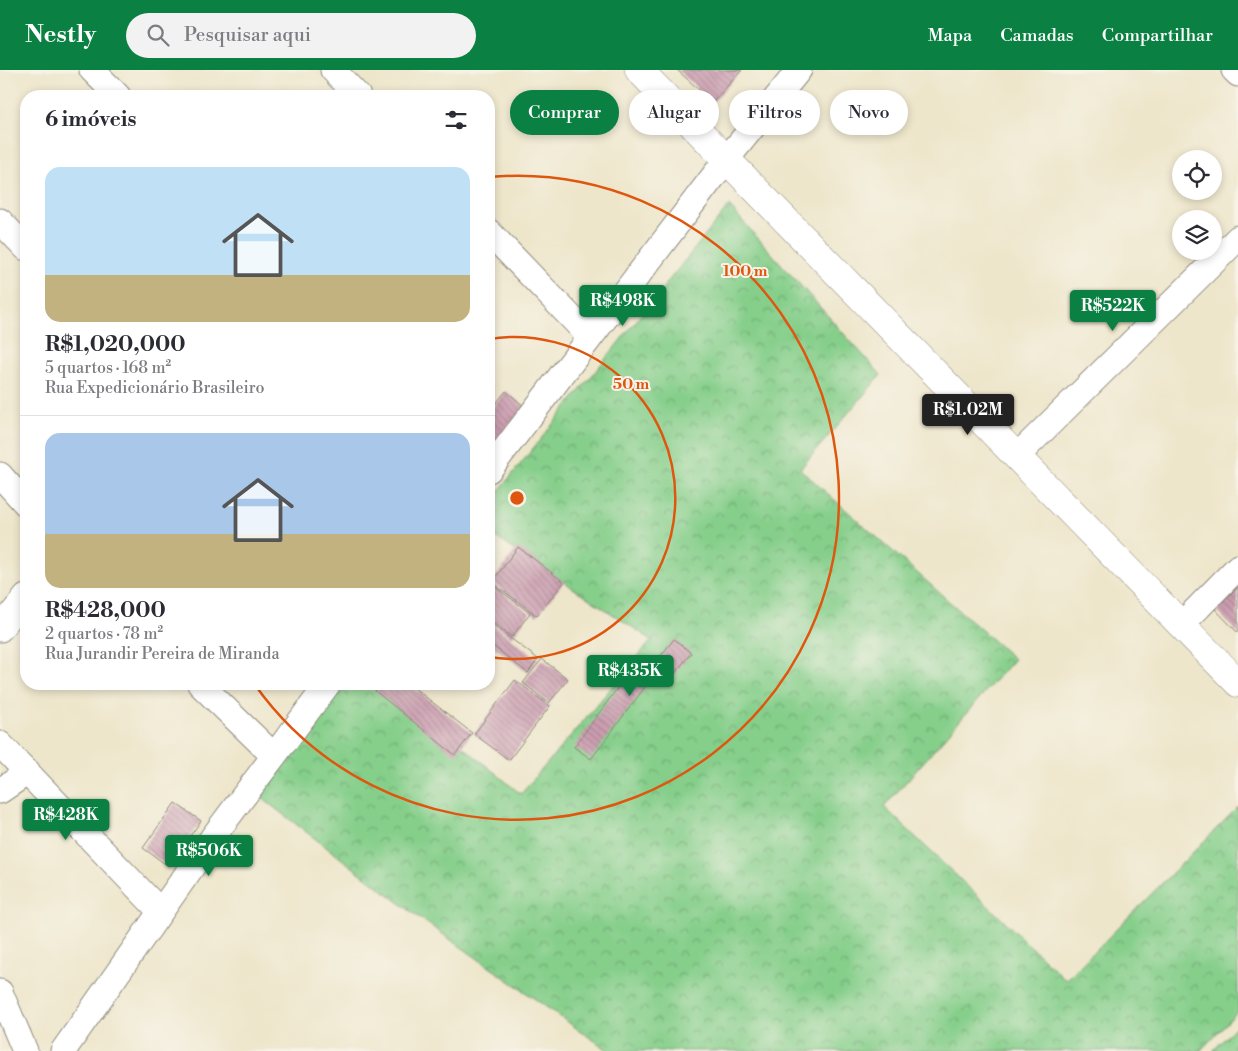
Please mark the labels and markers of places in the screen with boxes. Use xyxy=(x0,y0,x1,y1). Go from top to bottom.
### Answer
pin: R$498K xyxy=(582,284,664,327)
pin: R$522K xyxy=(1072,290,1154,332)
pin: R$1.02M xyxy=(922,394,1014,436)
centre of rings xyxy=(508,489,526,507)
pin: R$435K xyxy=(589,654,671,697)
pin: R$428K xyxy=(25,798,107,841)
pin: R$506K xyxy=(168,834,250,877)

